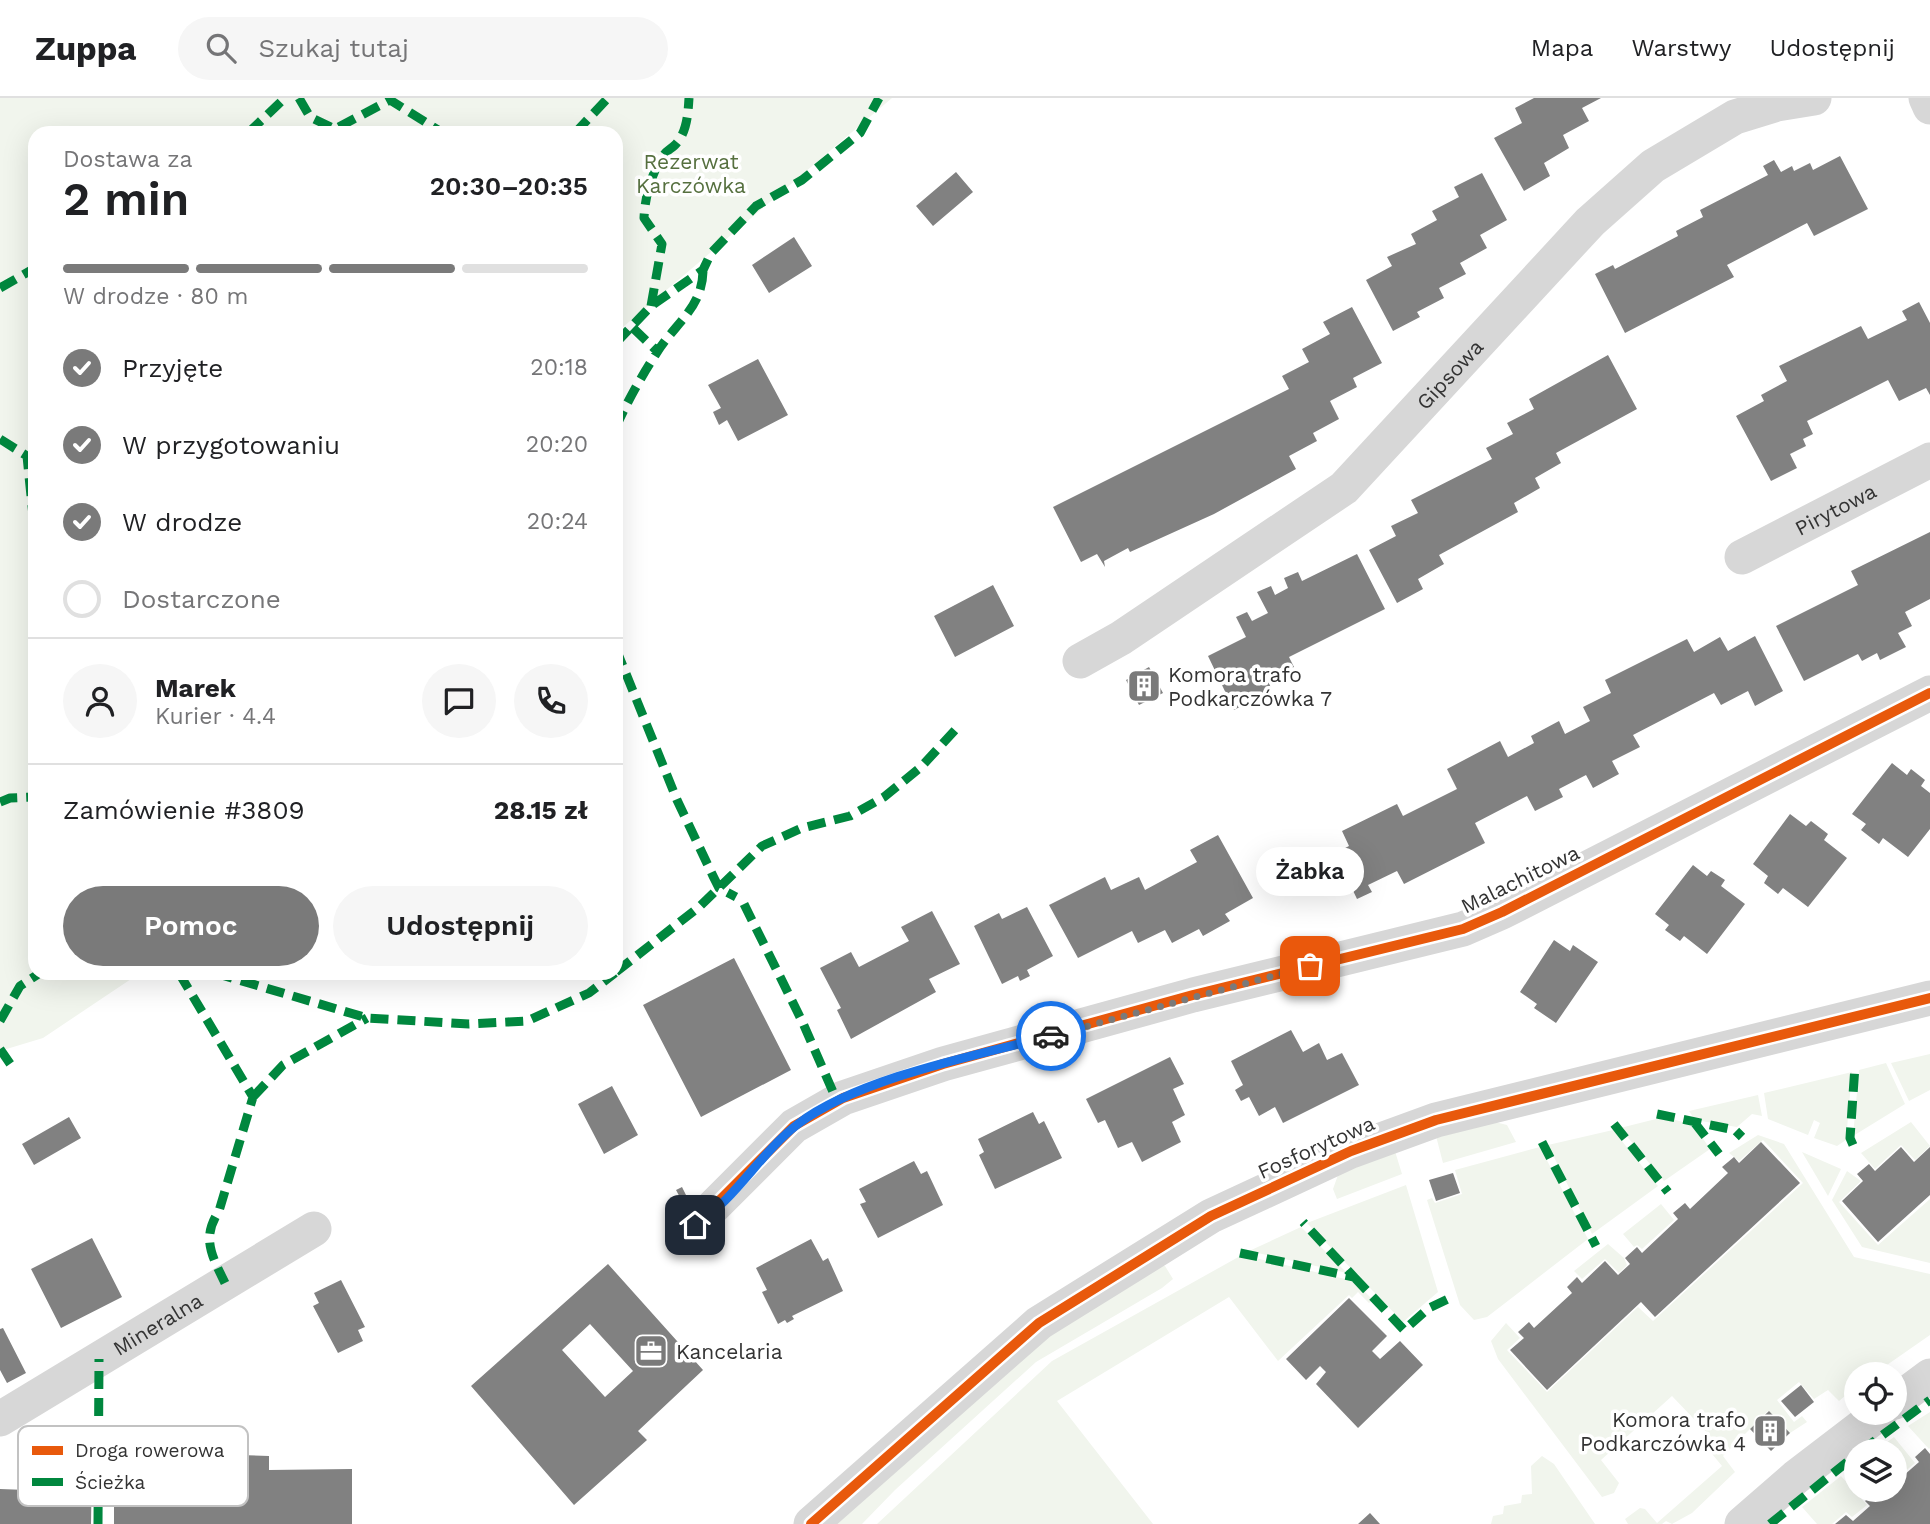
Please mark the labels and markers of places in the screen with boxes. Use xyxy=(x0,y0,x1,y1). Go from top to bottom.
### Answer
place label: Komora trafo Podkarczówka 7 xyxy=(1168,662,1332,711)
building icon: Komora trafo Podkarczówka 7 xyxy=(1125,667,1163,705)
callout: Żabka xyxy=(1256,847,1364,896)
pin xyxy=(1280,936,1340,996)
pin xyxy=(665,1195,725,1255)
office icon: Kancelaria xyxy=(632,1332,670,1370)
place label: Kancelaria xyxy=(676,1339,783,1364)
place label: Komora trafo Podkarczówka 4 xyxy=(1580,1407,1746,1456)
building icon: Komora trafo Podkarczówka 4 xyxy=(1751,1412,1789,1450)

